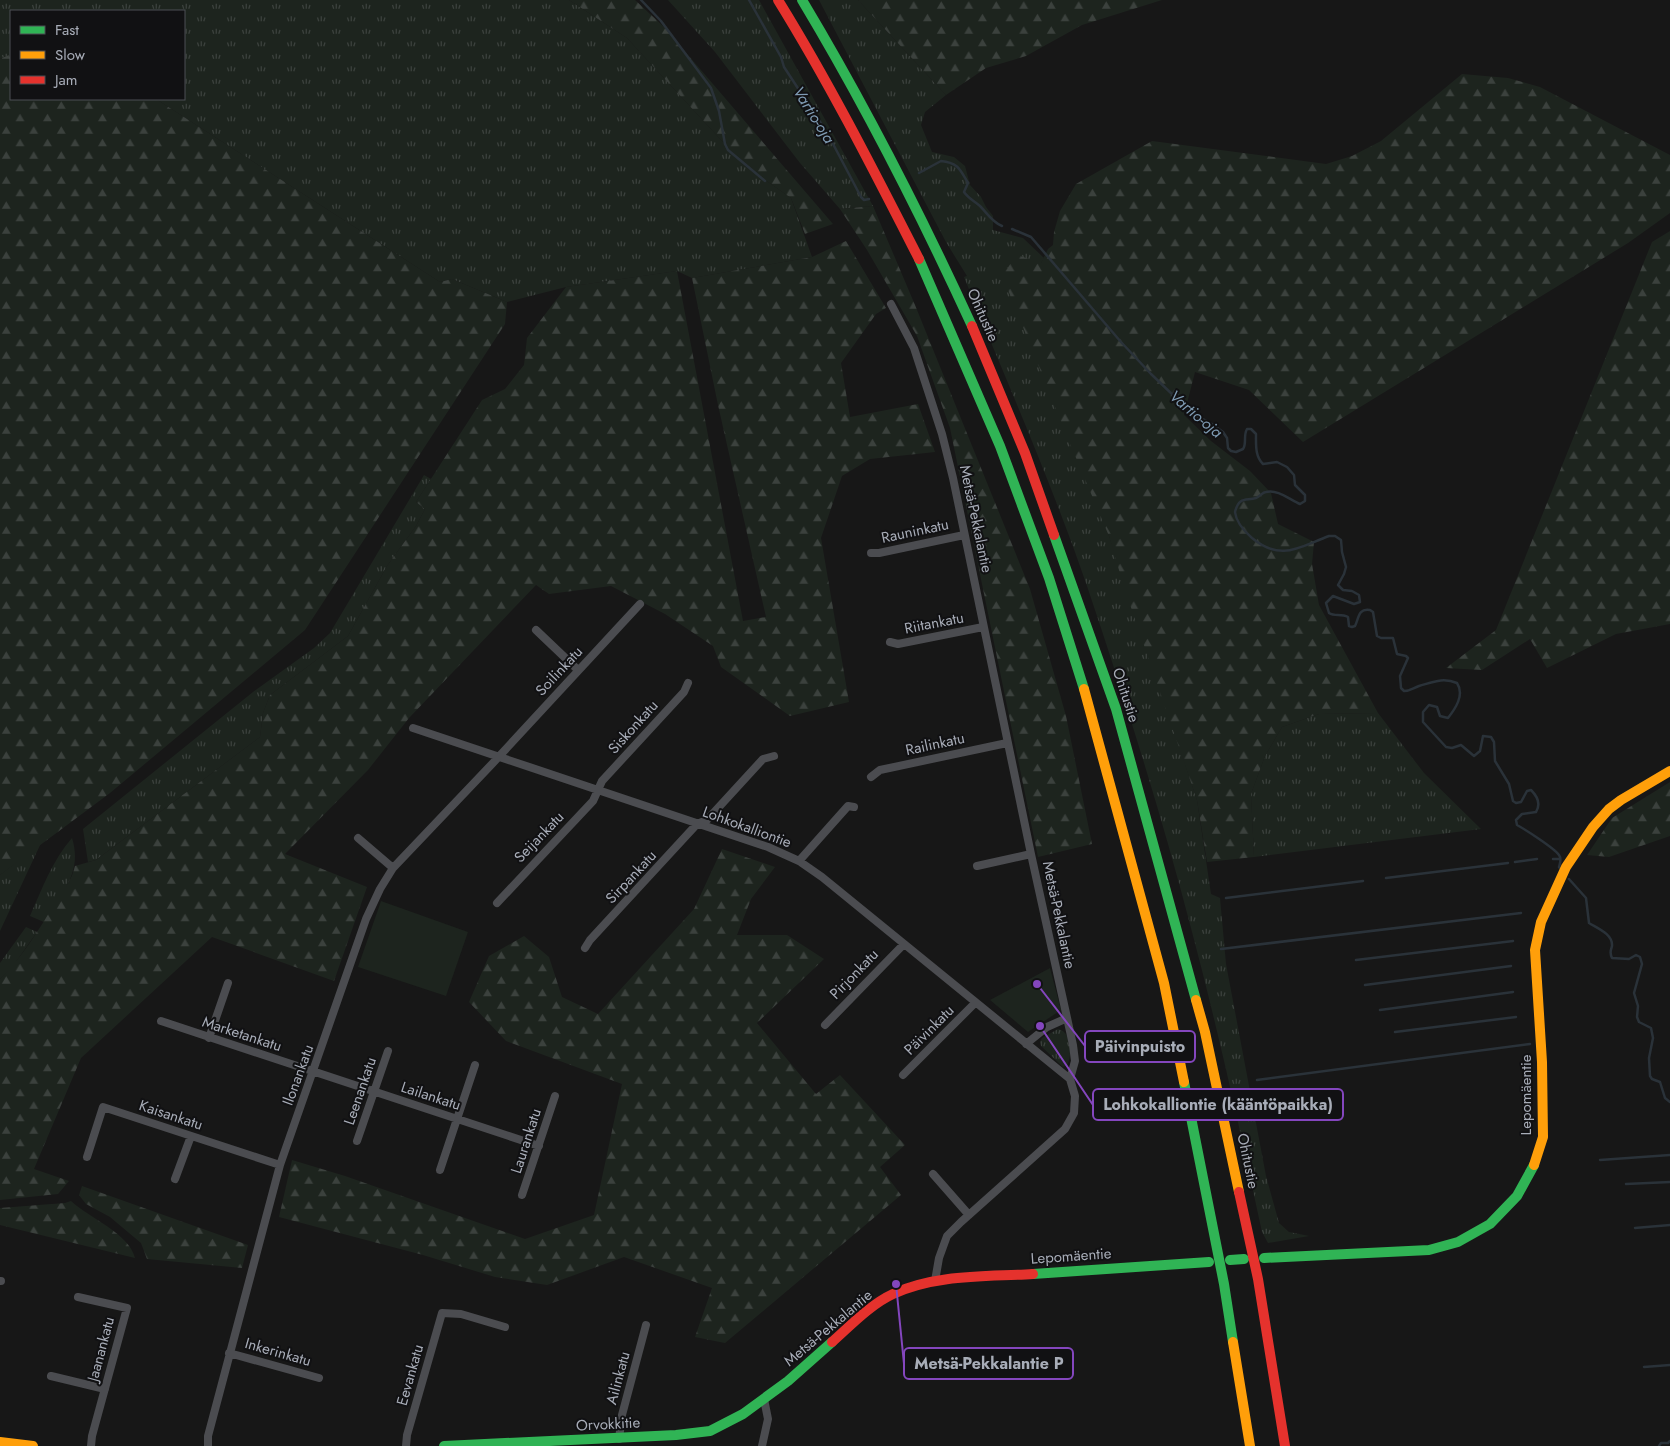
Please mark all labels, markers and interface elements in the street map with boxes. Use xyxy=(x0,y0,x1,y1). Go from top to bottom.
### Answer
legend xyxy=(10,10,185,100)
text: Fast xyxy=(55,19,79,41)
text: Slow xyxy=(55,44,86,66)
text: Jam xyxy=(53,69,78,91)
water label: Vartio-oja xyxy=(787,82,841,148)
street label: Ohitustie xyxy=(961,285,1005,345)
water label: Vartio-oja xyxy=(1164,385,1228,443)
street label: Metsä-Pekkalantie xyxy=(954,463,998,575)
street label: Rauninkatu xyxy=(879,513,951,549)
street label: Riitankatu xyxy=(902,606,966,640)
street label: Soilinkatu xyxy=(530,641,588,701)
street label: Ohitustie xyxy=(1107,665,1145,725)
street label: Siskonkatu xyxy=(603,695,663,759)
street label: Railinkatu xyxy=(903,727,967,761)
street label: Lohkokalliontie xyxy=(699,801,795,853)
street label: Seijankatu xyxy=(509,806,569,868)
street label: Sirpankatu xyxy=(600,845,662,909)
street label: Metsä-Pekkalantie xyxy=(1037,859,1081,971)
street label: Pirjonkatu xyxy=(824,944,884,1004)
street label: Päivinkatu xyxy=(899,1000,959,1060)
street label: Marketankatu xyxy=(199,1011,285,1057)
callout: Päivinpuisto xyxy=(1085,1031,1195,1062)
text: Päivinpuisto xyxy=(1095,1035,1185,1058)
street label: Ilonankatu xyxy=(277,1041,319,1109)
street label: Leenankatu xyxy=(338,1054,382,1128)
street label: Lepomäentie xyxy=(1515,1054,1537,1136)
street label: Lailankatu xyxy=(398,1076,464,1116)
callout: Lohkokalliontie (kääntöpaikka) xyxy=(1093,1089,1343,1120)
text: Lohkokalliontie (kääntöpaikka) xyxy=(1103,1093,1333,1116)
street label: Kaisankatu xyxy=(136,1094,206,1136)
street label: Laurankatu xyxy=(505,1106,547,1176)
street label: Ohitustie xyxy=(1231,1131,1265,1191)
street label: Lepomäentie xyxy=(1030,1242,1112,1270)
street label: Metsä-Pekkalantie xyxy=(779,1284,877,1372)
street label: Jaanankatu xyxy=(81,1314,120,1386)
street label: Inkerinkatu xyxy=(242,1332,314,1372)
street label: Eevankatu xyxy=(391,1342,429,1408)
callout: Metsä-Pekkalantie P xyxy=(904,1348,1073,1379)
street label: Ailinkatu xyxy=(600,1349,636,1407)
text: Metsä-Pekkalantie P xyxy=(914,1352,1064,1375)
street label: Orvokkitie xyxy=(575,1411,641,1437)

